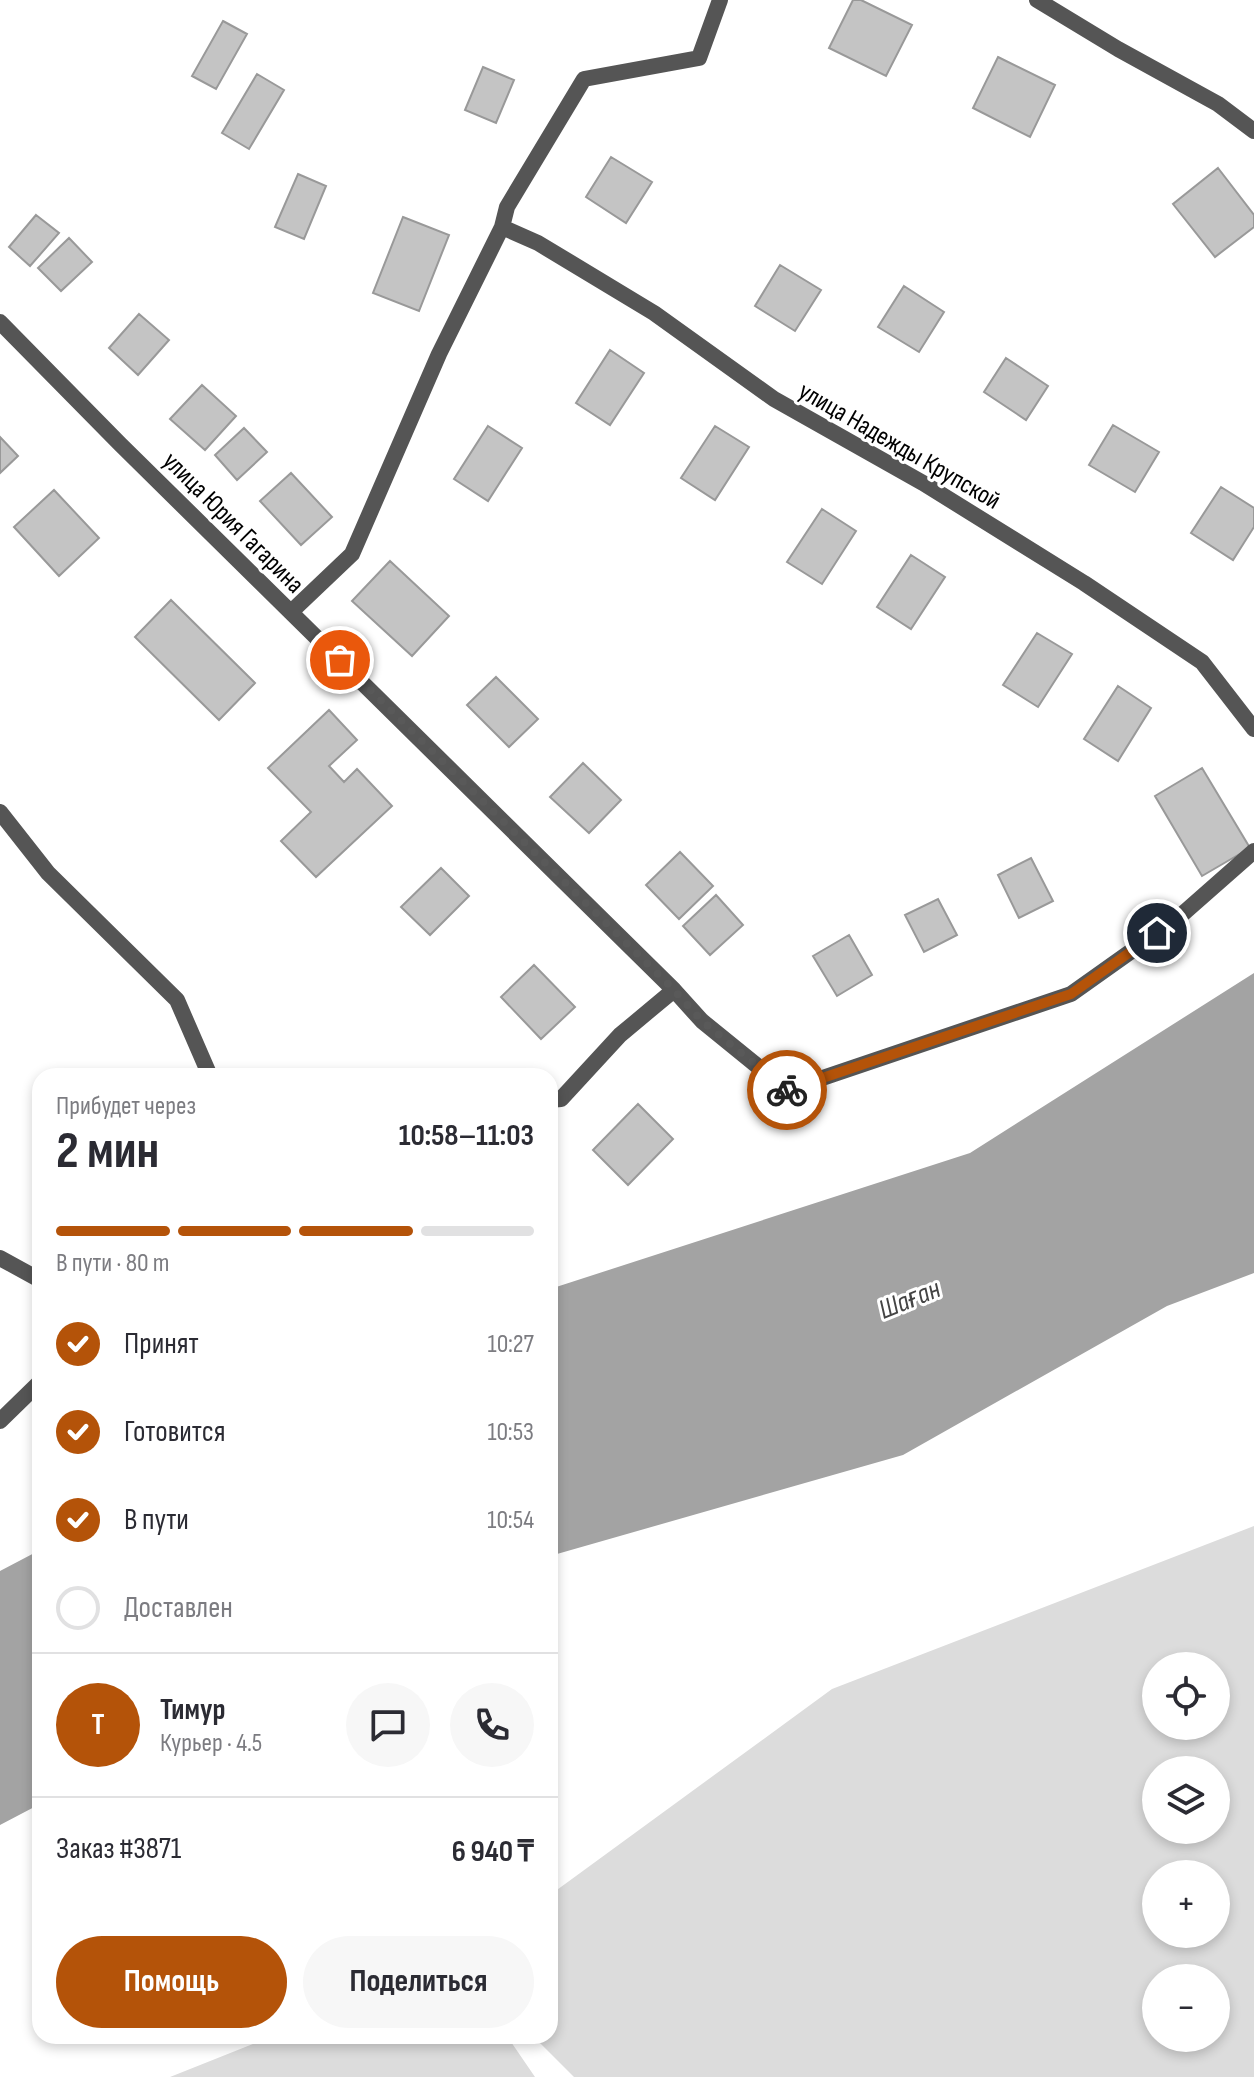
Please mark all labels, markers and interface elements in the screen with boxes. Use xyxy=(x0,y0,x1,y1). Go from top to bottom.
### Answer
street label: улица Надежды Крупской xyxy=(793,376,1006,517)
street label: улица Юрия Гагарина xyxy=(156,446,310,600)
pin xyxy=(306,626,374,694)
icon: bag xyxy=(318,638,362,682)
pin xyxy=(1123,899,1191,967)
icon: home xyxy=(1135,911,1179,955)
courier xyxy=(747,1050,827,1130)
icon: bike xyxy=(765,1068,809,1112)
text: Прибудет через xyxy=(56,1091,196,1122)
text: 10:58–11:03 xyxy=(399,1118,534,1154)
text: 2 мин xyxy=(56,1120,159,1183)
text: В пути · 80 m xyxy=(56,1248,169,1279)
water label: Шаған xyxy=(874,1272,946,1327)
icon: check xyxy=(56,1322,100,1366)
text: Принят xyxy=(124,1326,199,1362)
text: 10:27 xyxy=(488,1329,534,1360)
icon: check xyxy=(56,1410,100,1454)
text: Готовится xyxy=(124,1414,225,1450)
text: 10:53 xyxy=(487,1417,534,1448)
icon: check xyxy=(56,1498,100,1542)
text: В пути xyxy=(124,1502,189,1538)
text: 10:54 xyxy=(487,1505,534,1536)
text: Доставлен xyxy=(124,1590,233,1626)
map controls xyxy=(1142,1652,1230,2052)
button: locate xyxy=(1142,1652,1230,1740)
button: chat xyxy=(346,1683,430,1767)
button: phone xyxy=(450,1683,534,1767)
text: Тимур xyxy=(160,1692,225,1728)
text: Т xyxy=(91,1707,105,1743)
text: Курьер · 4.5 xyxy=(160,1728,262,1759)
button: layers xyxy=(1142,1756,1230,1844)
text: Заказ #3871 xyxy=(56,1831,181,1867)
text: 6 940 ₸ xyxy=(452,1834,534,1870)
button: + xyxy=(1142,1860,1230,1948)
button: Помощь xyxy=(56,1936,287,2028)
button: Поделиться xyxy=(303,1936,534,2028)
button: − xyxy=(1142,1964,1230,2052)

